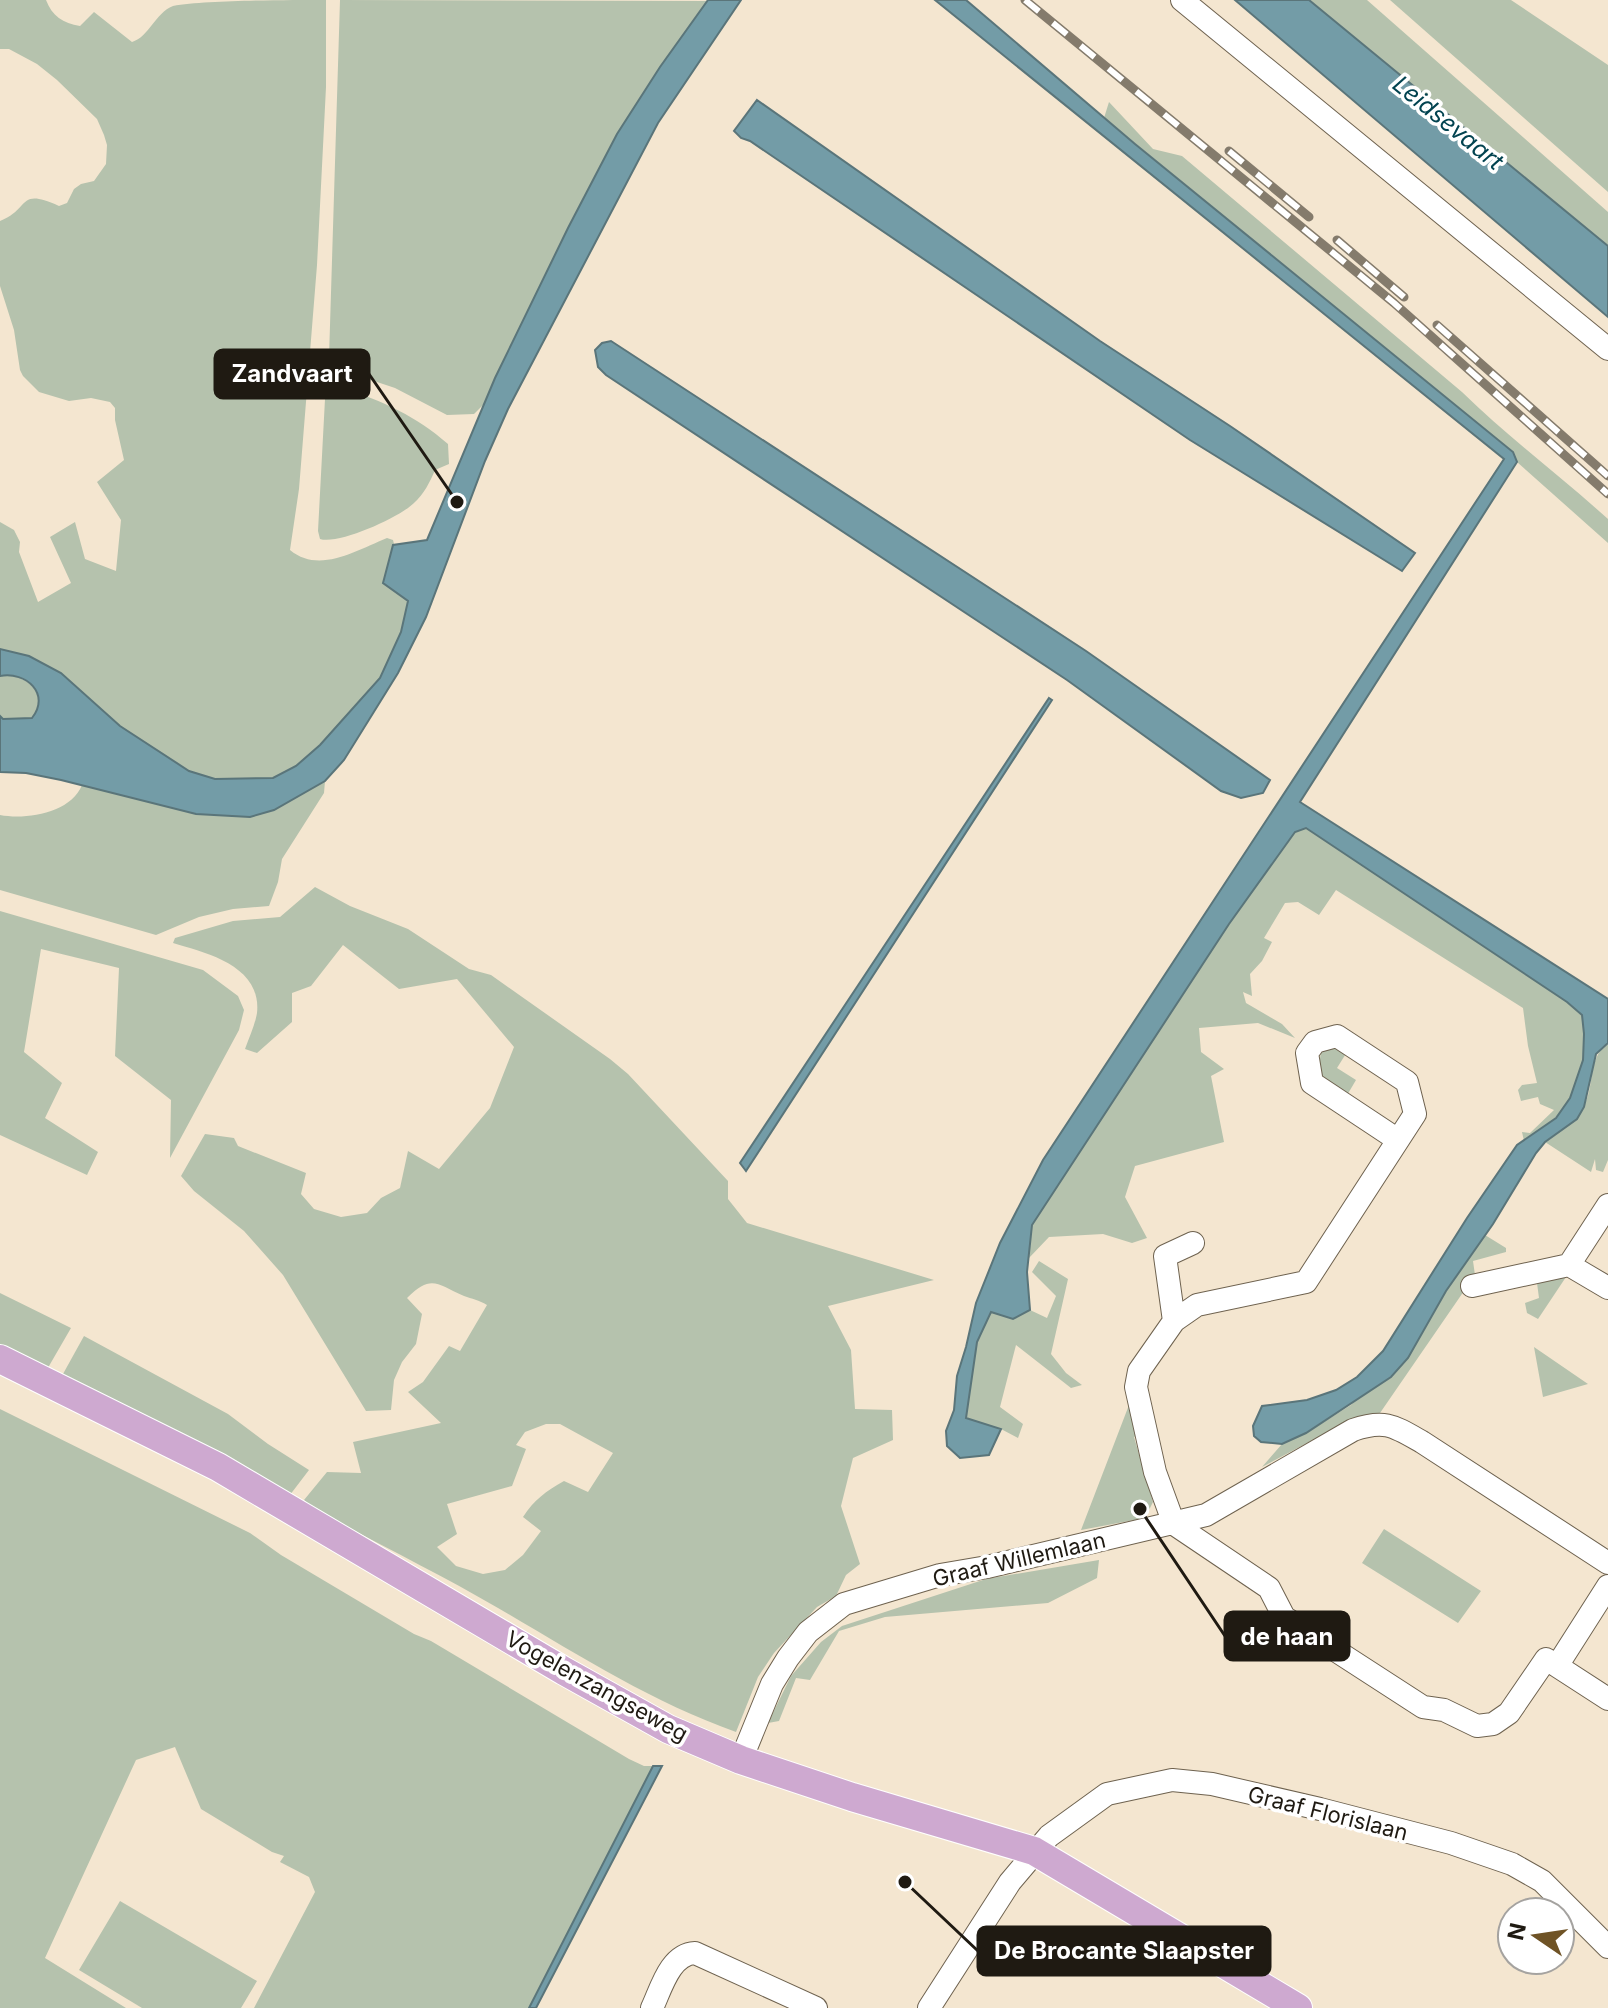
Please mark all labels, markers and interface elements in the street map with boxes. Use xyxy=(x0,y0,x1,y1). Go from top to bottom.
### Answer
water label: Leidsevaart xyxy=(1387,69,1510,177)
callout: Zandvaart xyxy=(215,350,369,398)
text: Zandvaart xyxy=(231,359,353,388)
street label: Graaf Willemlaan xyxy=(930,1526,1108,1592)
callout: de haan xyxy=(1225,1612,1349,1660)
text: de haan xyxy=(1241,1622,1333,1651)
street label: Vogelenzangseweg xyxy=(502,1625,692,1747)
street label: Graaf Florislaan xyxy=(1245,1781,1411,1845)
north arrow xyxy=(1496,1896,1576,1976)
text: N xyxy=(1502,1920,1531,1943)
callout: De Brocante Slaapster xyxy=(978,1927,1270,1975)
text: De Brocante Slaapster xyxy=(994,1936,1254,1965)

